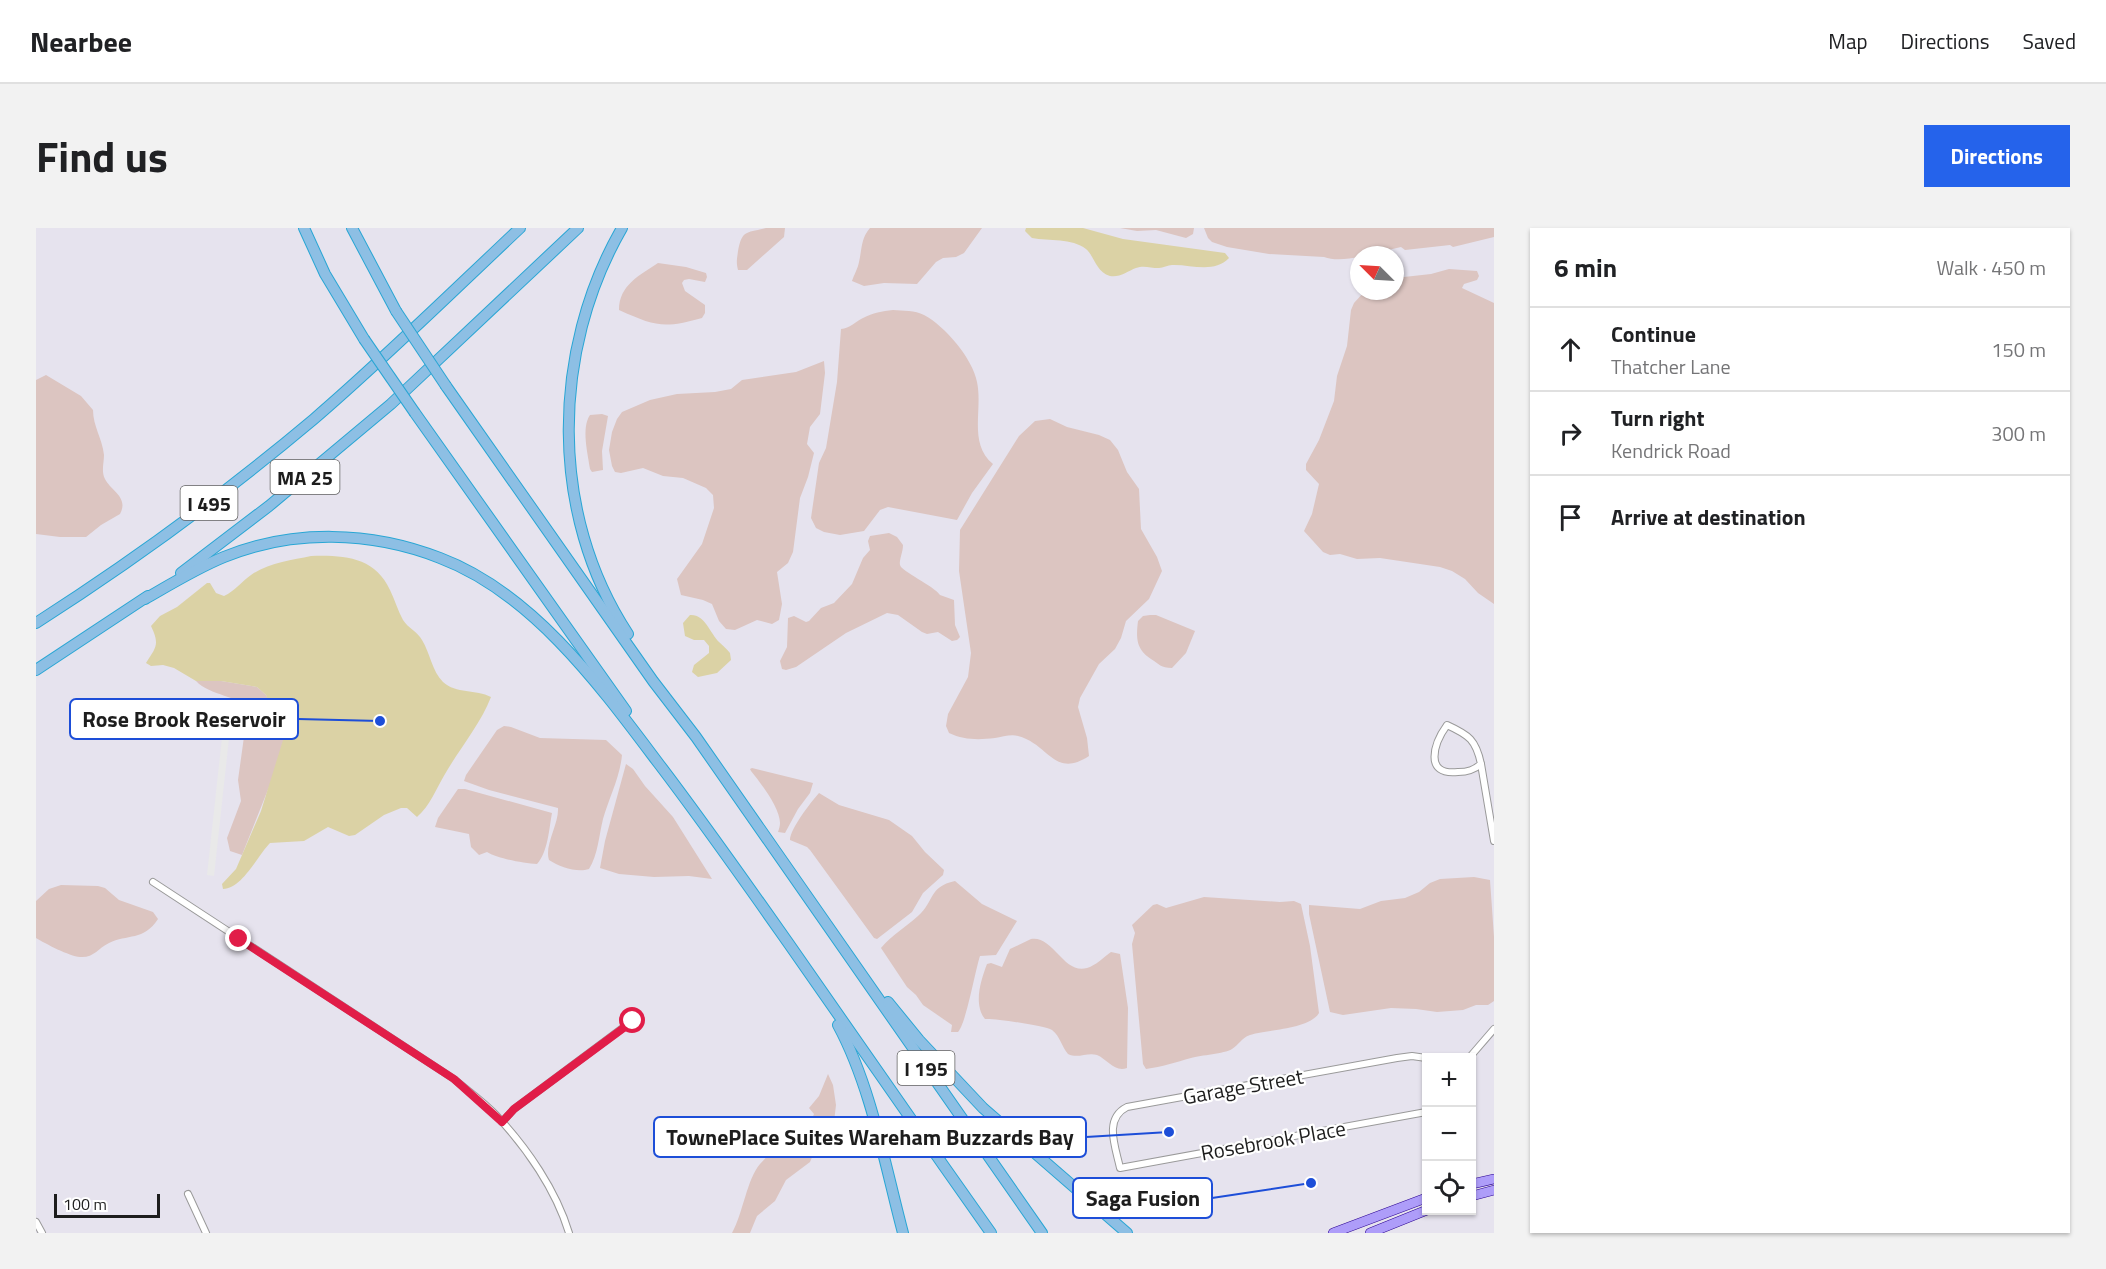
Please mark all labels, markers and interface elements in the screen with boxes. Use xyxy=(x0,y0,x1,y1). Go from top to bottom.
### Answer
text: Nearbee xyxy=(30,20,132,63)
text: Map xyxy=(1828,25,1868,57)
text: Directions xyxy=(1901,25,1990,57)
text: Saved xyxy=(2023,25,2076,57)
text: Find us xyxy=(36,124,168,188)
button: Directions xyxy=(1924,125,2070,187)
north arrow xyxy=(1350,246,1404,300)
text: 6 min xyxy=(1554,248,1617,287)
text: Walk · 450 m xyxy=(1937,252,2046,283)
text: Continue xyxy=(1611,317,1696,351)
icon: ahead xyxy=(1554,333,1587,366)
text: 150 m xyxy=(1991,334,2046,365)
text: Thatcher Lane xyxy=(1611,351,1731,382)
text: Turn right xyxy=(1611,401,1705,435)
icon: right xyxy=(1554,417,1587,450)
text: 300 m xyxy=(1991,418,2046,449)
text: Kendrick Road xyxy=(1611,435,1731,466)
road number: MA 25 xyxy=(270,460,340,494)
road number: I 495 xyxy=(180,486,237,520)
text: Arrive at destination xyxy=(1611,500,1806,534)
icon: arrive xyxy=(1554,501,1587,534)
callout: Rose Brook Reservoir xyxy=(70,699,298,739)
text: Rose Brook Reservoir xyxy=(82,702,286,736)
route end xyxy=(225,925,251,951)
route start xyxy=(619,1007,645,1033)
road number: I 195 xyxy=(898,1051,954,1085)
map controls xyxy=(1422,1053,1476,1215)
button: + xyxy=(1422,1053,1476,1107)
street label: Garage Street xyxy=(1180,1060,1306,1112)
button: − xyxy=(1422,1107,1476,1161)
street label: Rosebrook Place xyxy=(1198,1112,1348,1168)
callout: TownePlace Suites Wareham Buzzards Bay xyxy=(654,1117,1086,1157)
text: TownePlace Suites Wareham Buzzards Bay xyxy=(666,1120,1074,1154)
button: locate xyxy=(1422,1161,1476,1215)
callout: Saga Fusion xyxy=(1073,1178,1212,1218)
text: Saga Fusion xyxy=(1086,1181,1200,1215)
scale bar xyxy=(54,1191,160,1218)
text: 100 m xyxy=(63,1192,107,1216)

